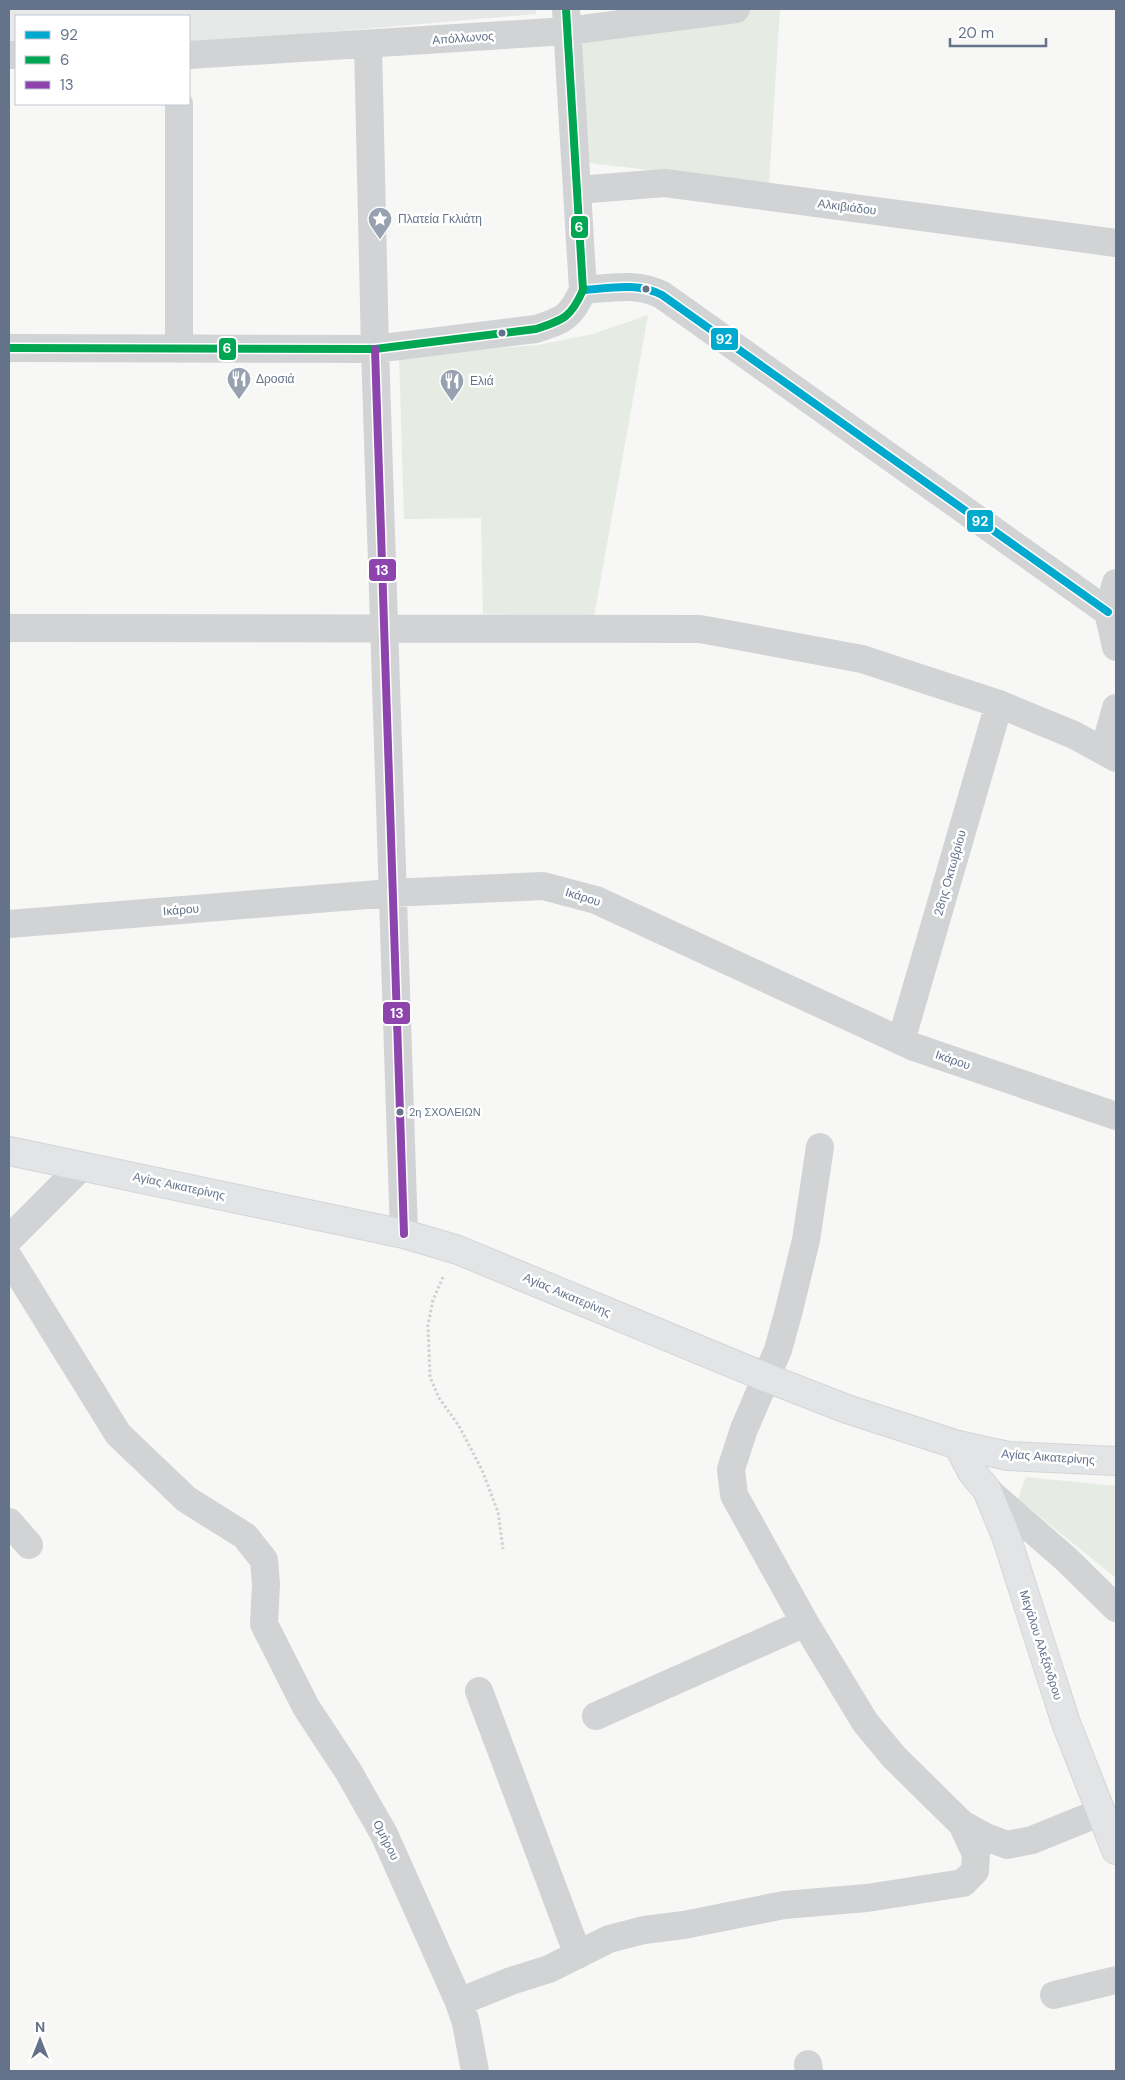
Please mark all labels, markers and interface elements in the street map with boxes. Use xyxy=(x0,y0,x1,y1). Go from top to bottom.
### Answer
legend xyxy=(15,15,190,105)
scale bar xyxy=(950,15,1046,47)
text: 20 m xyxy=(958,23,994,43)
text: 92 xyxy=(60,25,78,45)
street label: Απόλλωνος xyxy=(432,28,495,48)
text: 6 xyxy=(60,50,69,70)
text: 13 xyxy=(60,75,74,95)
street label: Αλκιβιάδου xyxy=(817,195,877,219)
place icon: Πλατεία Γκλιάτη xyxy=(367,206,393,240)
place label: Πλατεία Γκλιάτη xyxy=(398,211,482,227)
line badge: 6 xyxy=(570,215,589,239)
text: 6 xyxy=(575,218,584,236)
unlabelled marker xyxy=(641,284,651,294)
line badge: 92 xyxy=(710,327,739,351)
unlabelled marker xyxy=(497,328,507,338)
text: 92 xyxy=(716,330,732,348)
line badge: 6 xyxy=(218,337,237,361)
text: 6 xyxy=(223,339,232,357)
restaurant icon: Δροσιά xyxy=(226,366,252,400)
restaurant icon: Ελιά xyxy=(439,368,465,402)
place label: Δροσιά xyxy=(256,371,295,387)
place label: Ελιά xyxy=(470,373,494,389)
line badge: 92 xyxy=(966,509,994,533)
text: 92 xyxy=(972,512,988,530)
line badge: 13 xyxy=(368,558,397,582)
text: 13 xyxy=(375,561,389,579)
street label: 28ης Οκτωβρίου xyxy=(930,828,970,918)
street label: Ικάρου xyxy=(563,884,603,910)
street label: Ικάρου xyxy=(162,900,200,920)
line badge: 13 xyxy=(382,1001,411,1025)
text: 13 xyxy=(390,1004,404,1022)
street label: Ικάρου xyxy=(933,1047,973,1073)
place label: 2η ΣΧΟΛΕΙΩΝ xyxy=(409,1105,481,1119)
marker: 2η ΣΧΟΛΕΙΩΝ xyxy=(395,1107,405,1117)
street label: Αγίας Αικατερίνης xyxy=(131,1168,227,1204)
street label: Αγίας Αικατερίνης xyxy=(521,1269,614,1321)
street label: Αγίας Αικατερίνης xyxy=(1001,1446,1096,1468)
street label: Μεγάλου Αλεξάνδρου xyxy=(1016,1588,1066,1702)
street label: Ομήρου xyxy=(369,1817,403,1863)
north arrow xyxy=(15,2015,65,2065)
text: N xyxy=(35,2018,45,2036)

